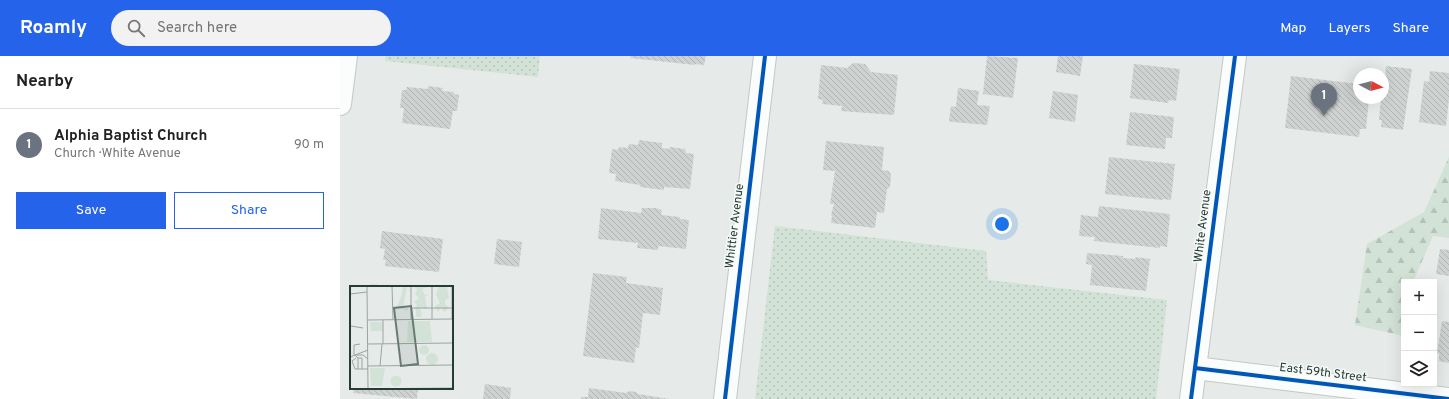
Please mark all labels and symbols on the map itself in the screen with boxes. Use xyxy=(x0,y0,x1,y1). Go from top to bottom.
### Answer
north arrow xyxy=(1353,68,1389,104)
pin: 1 xyxy=(1311,83,1337,116)
street label: Whittier Avenue xyxy=(722,183,748,269)
street label: White Avenue xyxy=(1191,189,1215,263)
your location xyxy=(992,214,1012,234)
inset map xyxy=(350,286,453,389)
street label: East 59th Street xyxy=(1278,360,1368,386)

